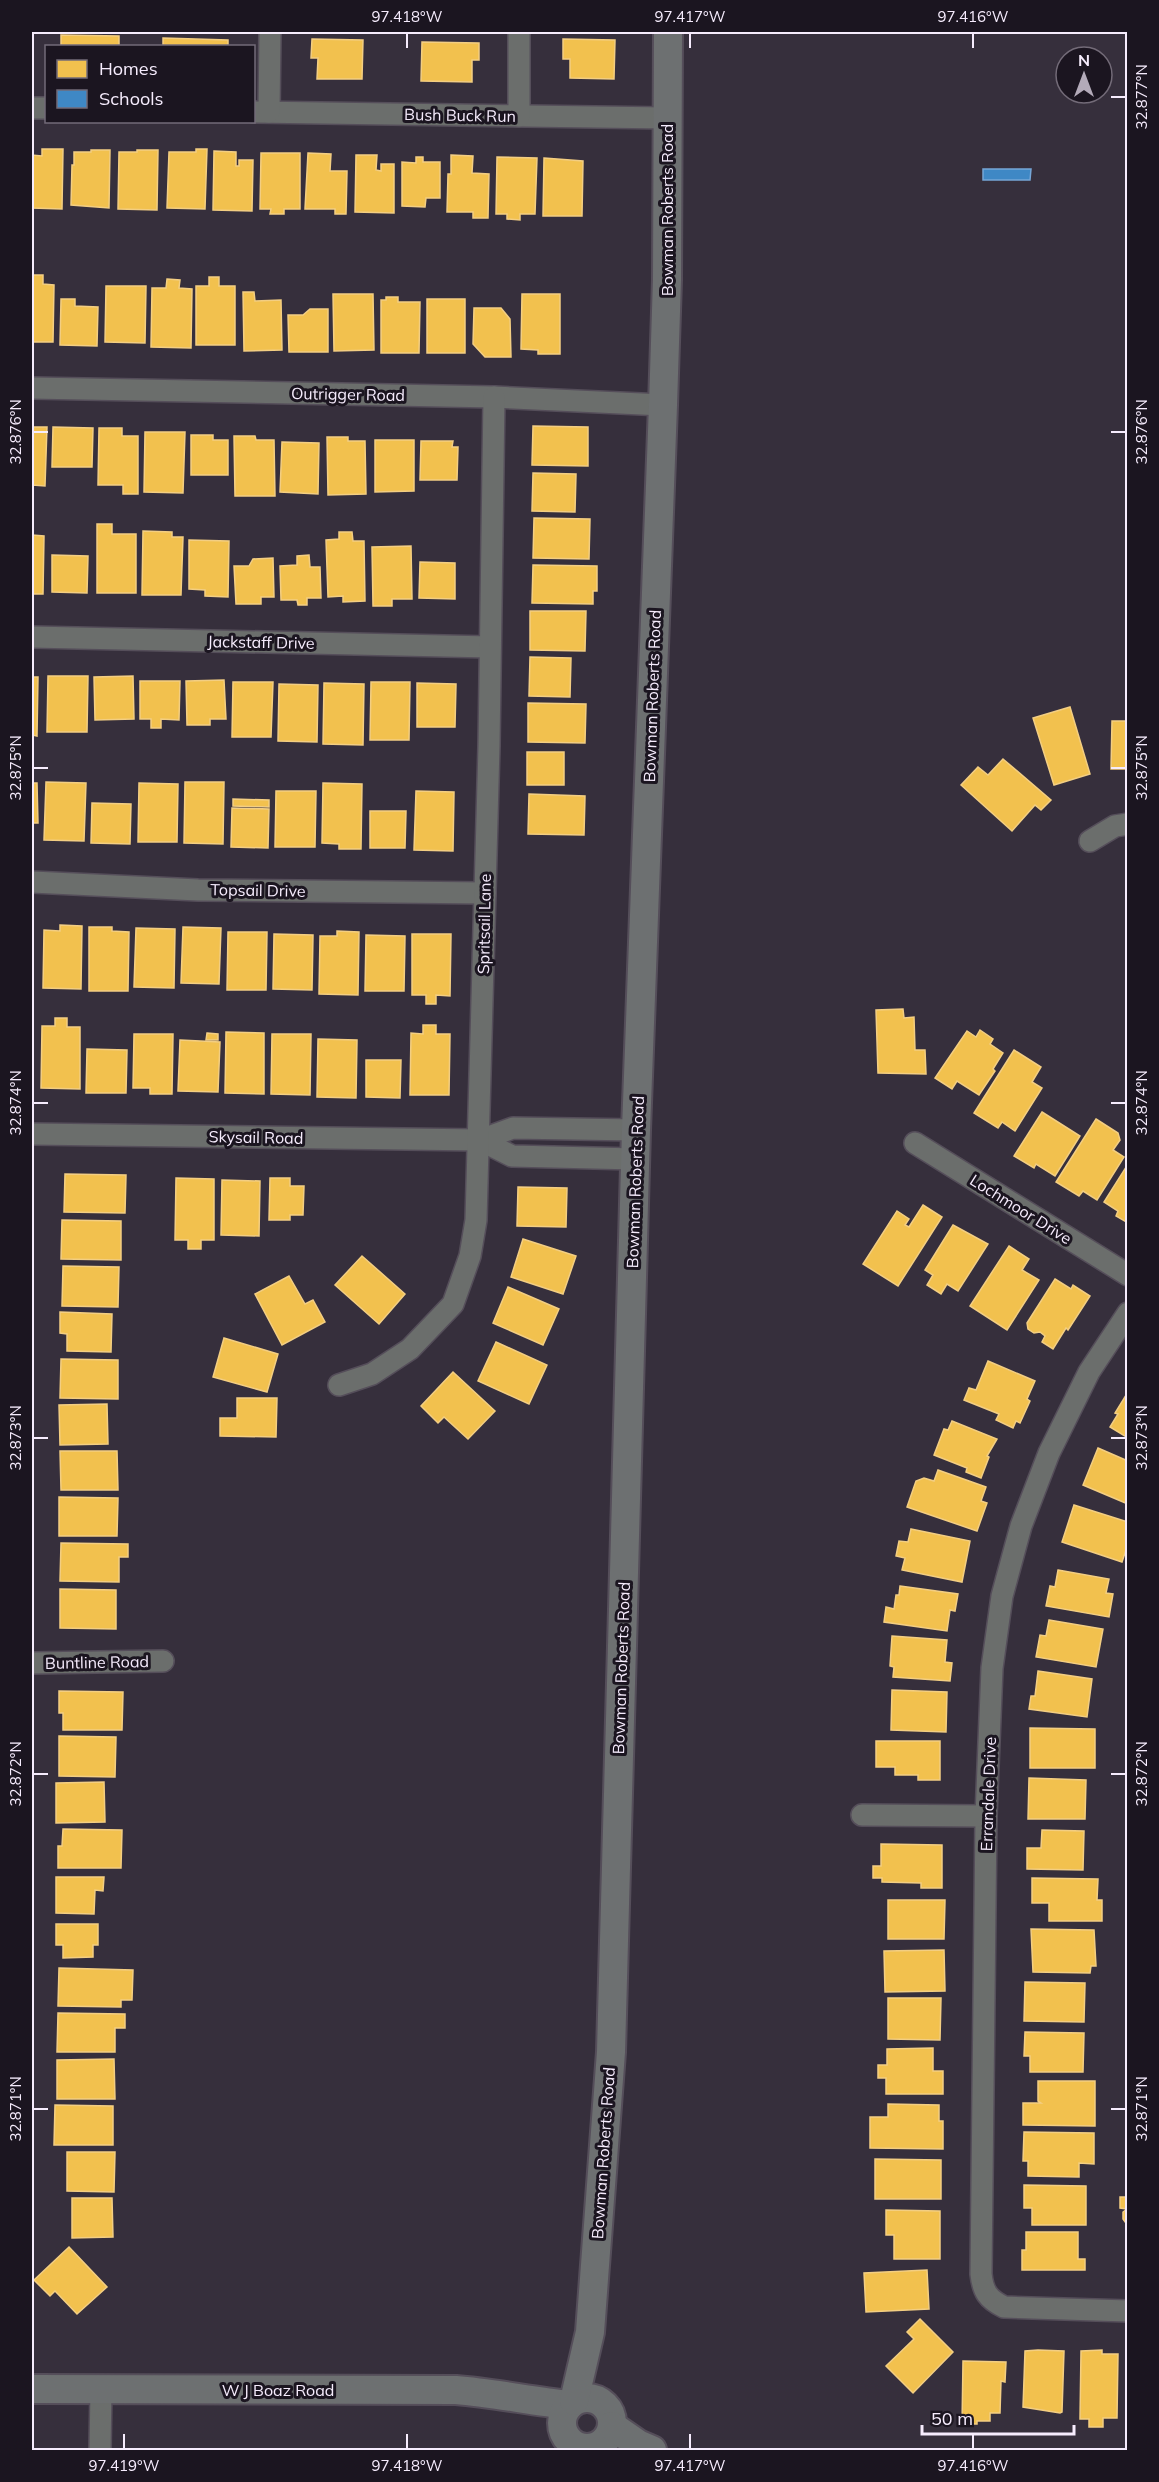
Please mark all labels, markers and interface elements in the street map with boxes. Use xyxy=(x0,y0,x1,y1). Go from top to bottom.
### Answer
text: 97.418°W xyxy=(372,7,443,26)
text: 97.417°W xyxy=(655,7,726,26)
text: 97.416°W xyxy=(938,7,1009,26)
legend xyxy=(45,45,255,123)
north arrow xyxy=(1054,45,1114,105)
text: N xyxy=(1078,50,1090,70)
text: Homes xyxy=(99,57,158,80)
text: 32.877°N xyxy=(1132,64,1151,130)
text: Schools xyxy=(99,87,164,110)
street label: Bush Buck Run xyxy=(404,104,516,126)
street label: Bowman Roberts Road xyxy=(657,124,677,296)
street label: Outrigger Road xyxy=(291,383,405,405)
text: 32.876°N xyxy=(6,399,25,465)
text: 32.876°N xyxy=(1132,399,1151,465)
street label: Bowman Roberts Road xyxy=(639,609,665,783)
street label: Jackstaff Drive xyxy=(207,631,315,653)
text: 32.875°N xyxy=(6,735,25,801)
text: 32.875°N xyxy=(1132,735,1151,801)
street label: Spritsail Lane xyxy=(473,874,495,974)
street label: Topsail Drive xyxy=(210,879,306,901)
text: 32.874°N xyxy=(6,1070,25,1136)
text: 32.874°N xyxy=(1132,1070,1151,1136)
street label: Bowman Roberts Road xyxy=(622,1095,648,1269)
street label: Skysail Road xyxy=(208,1126,304,1148)
street label: Lochmoor Drive xyxy=(967,1170,1075,1248)
text: 32.873°N xyxy=(6,1405,25,1471)
text: 32.873°N xyxy=(1132,1405,1151,1471)
street label: Bowman Roberts Road xyxy=(608,1581,634,1755)
street label: Buntline Road xyxy=(45,1651,149,1673)
street label: Errandale Drive xyxy=(976,1736,1000,1852)
text: 32.872°N xyxy=(6,1741,25,1807)
text: 32.872°N xyxy=(1132,1741,1151,1807)
street label: Bowman Roberts Road xyxy=(587,2066,619,2240)
text: 32.871°N xyxy=(6,2076,25,2142)
text: 32.871°N xyxy=(1132,2076,1151,2142)
street label: W J Boaz Road xyxy=(222,2380,334,2400)
scale bar xyxy=(922,2398,1074,2436)
text: 50 m xyxy=(931,2407,973,2430)
text: 97.419°W xyxy=(89,2456,160,2475)
text: 97.418°W xyxy=(372,2456,443,2475)
text: 97.417°W xyxy=(655,2456,726,2475)
text: 97.416°W xyxy=(938,2456,1009,2475)

